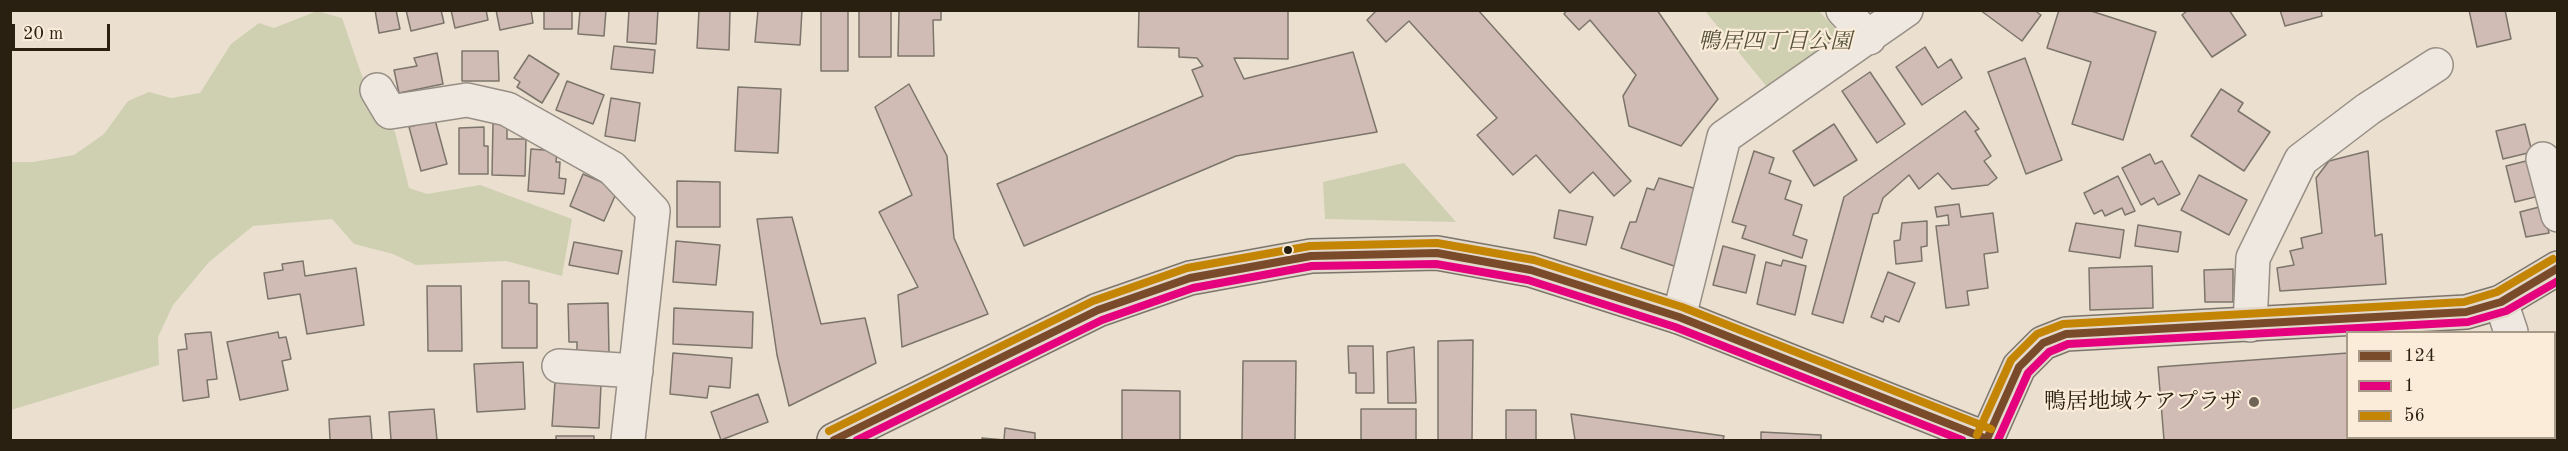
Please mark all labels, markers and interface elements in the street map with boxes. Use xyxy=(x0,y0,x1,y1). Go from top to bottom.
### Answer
scale bar xyxy=(15,12,112,50)
text: 20 m xyxy=(23,25,63,43)
park label: 鴨居四丁目公園 xyxy=(1698,29,1852,55)
unlabelled marker xyxy=(1282,244,1294,256)
legend xyxy=(2346,331,2556,439)
text: 124 xyxy=(2404,347,2435,365)
text: 1 xyxy=(2404,377,2414,395)
place label: 鴨居地域ケアプラザ xyxy=(2044,389,2242,415)
marker: 鴨居地域ケアプラザ xyxy=(2247,395,2261,409)
text: 56 xyxy=(2404,407,2425,425)

